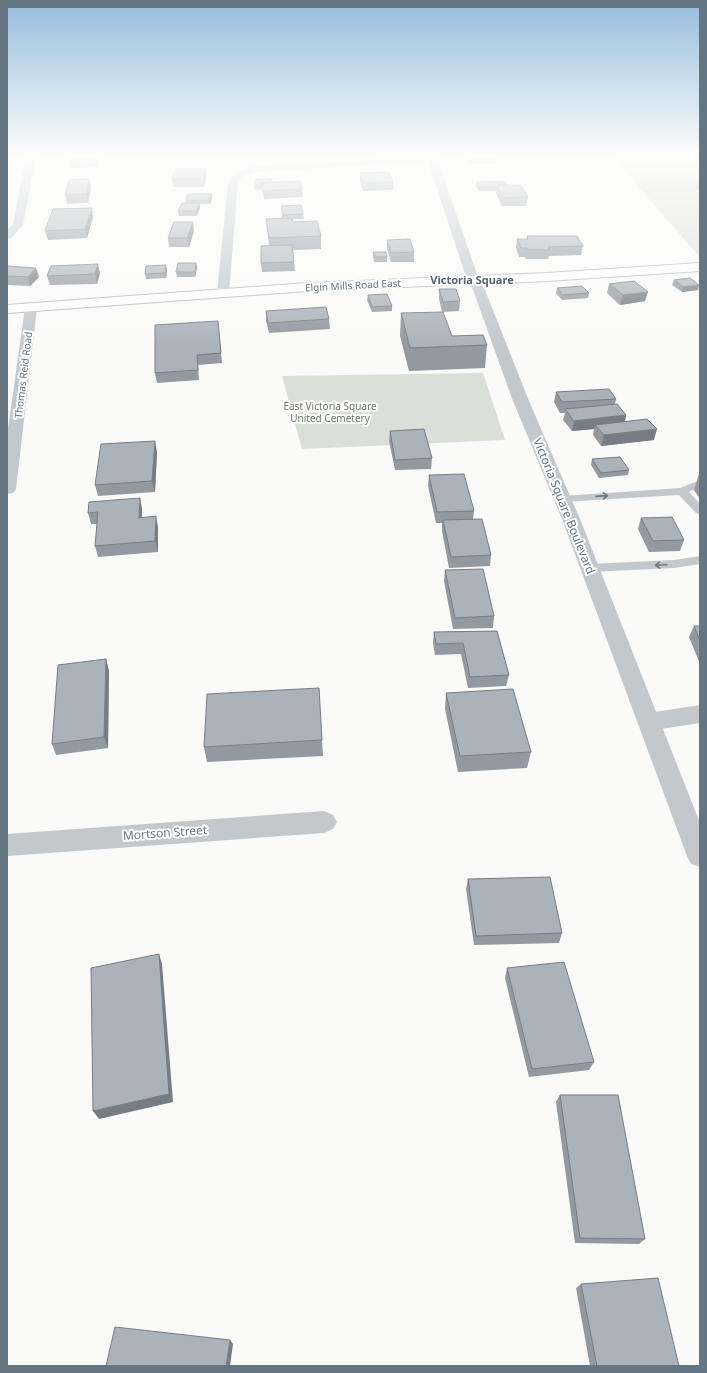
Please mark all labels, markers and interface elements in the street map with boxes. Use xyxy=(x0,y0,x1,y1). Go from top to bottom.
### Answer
district label: Victoria Square xyxy=(430,272,514,287)
street label: Elgin Mills Road East xyxy=(305,275,402,295)
street label: Thomas Reid Road xyxy=(11,331,35,419)
park label: East Victoria Square United Cemetery xyxy=(283,399,377,425)
street label: Victoria Square Boulevard xyxy=(529,435,600,576)
one-way arrow xyxy=(595,493,608,500)
one-way arrow xyxy=(655,562,668,569)
street label: Mortson Street xyxy=(122,821,208,844)

